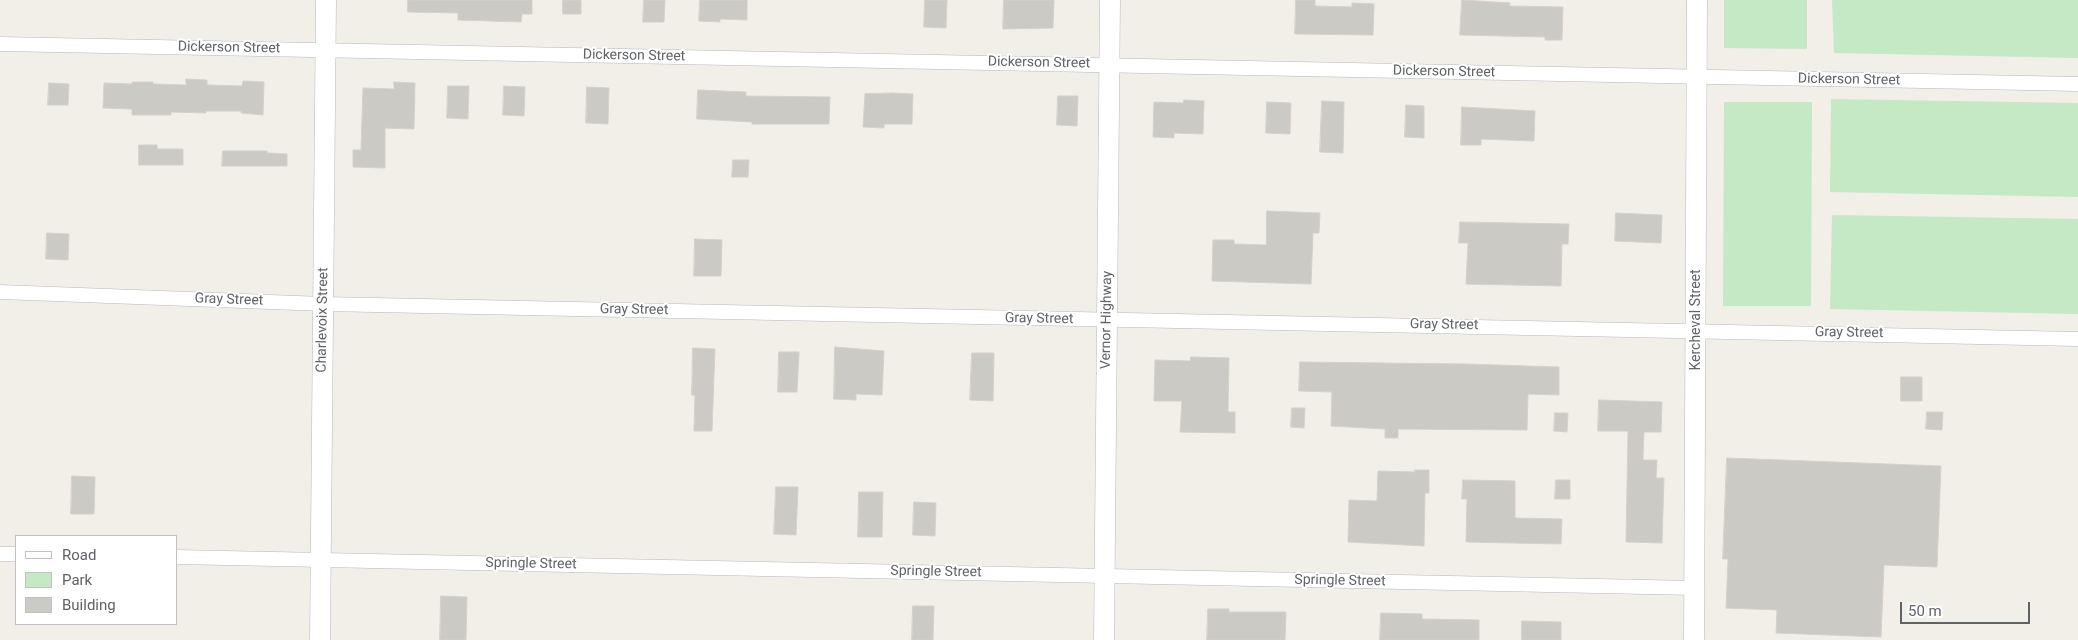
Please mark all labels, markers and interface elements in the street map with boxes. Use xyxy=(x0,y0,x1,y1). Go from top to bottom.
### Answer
street label: Dickerson Street xyxy=(178,39,280,57)
street label: Dickerson Street xyxy=(583,47,685,65)
street label: Dickerson Street xyxy=(988,54,1090,72)
street label: Dickerson Street xyxy=(1393,63,1495,81)
street label: Dickerson Street xyxy=(1798,71,1900,89)
street label: Charlevoix Street xyxy=(314,267,332,373)
street label: Kercheval Street xyxy=(1688,269,1704,371)
street label: Vernor Highway xyxy=(1098,271,1116,369)
street label: Gray Street xyxy=(194,290,264,310)
street label: Gray Street xyxy=(600,301,668,319)
street label: Gray Street xyxy=(1005,310,1073,328)
street label: Gray Street xyxy=(1410,316,1478,334)
street label: Gray Street xyxy=(1815,324,1883,342)
legend xyxy=(15,535,178,625)
text: Road xyxy=(62,546,96,564)
street label: Springle Street xyxy=(485,555,577,573)
street label: Springle Street xyxy=(890,563,982,581)
text: Park xyxy=(62,571,92,589)
street label: Springle Street xyxy=(1294,572,1386,590)
scale bar xyxy=(1903,592,2033,624)
text: Building xyxy=(62,596,116,614)
text: 50 m xyxy=(1908,602,1942,620)

